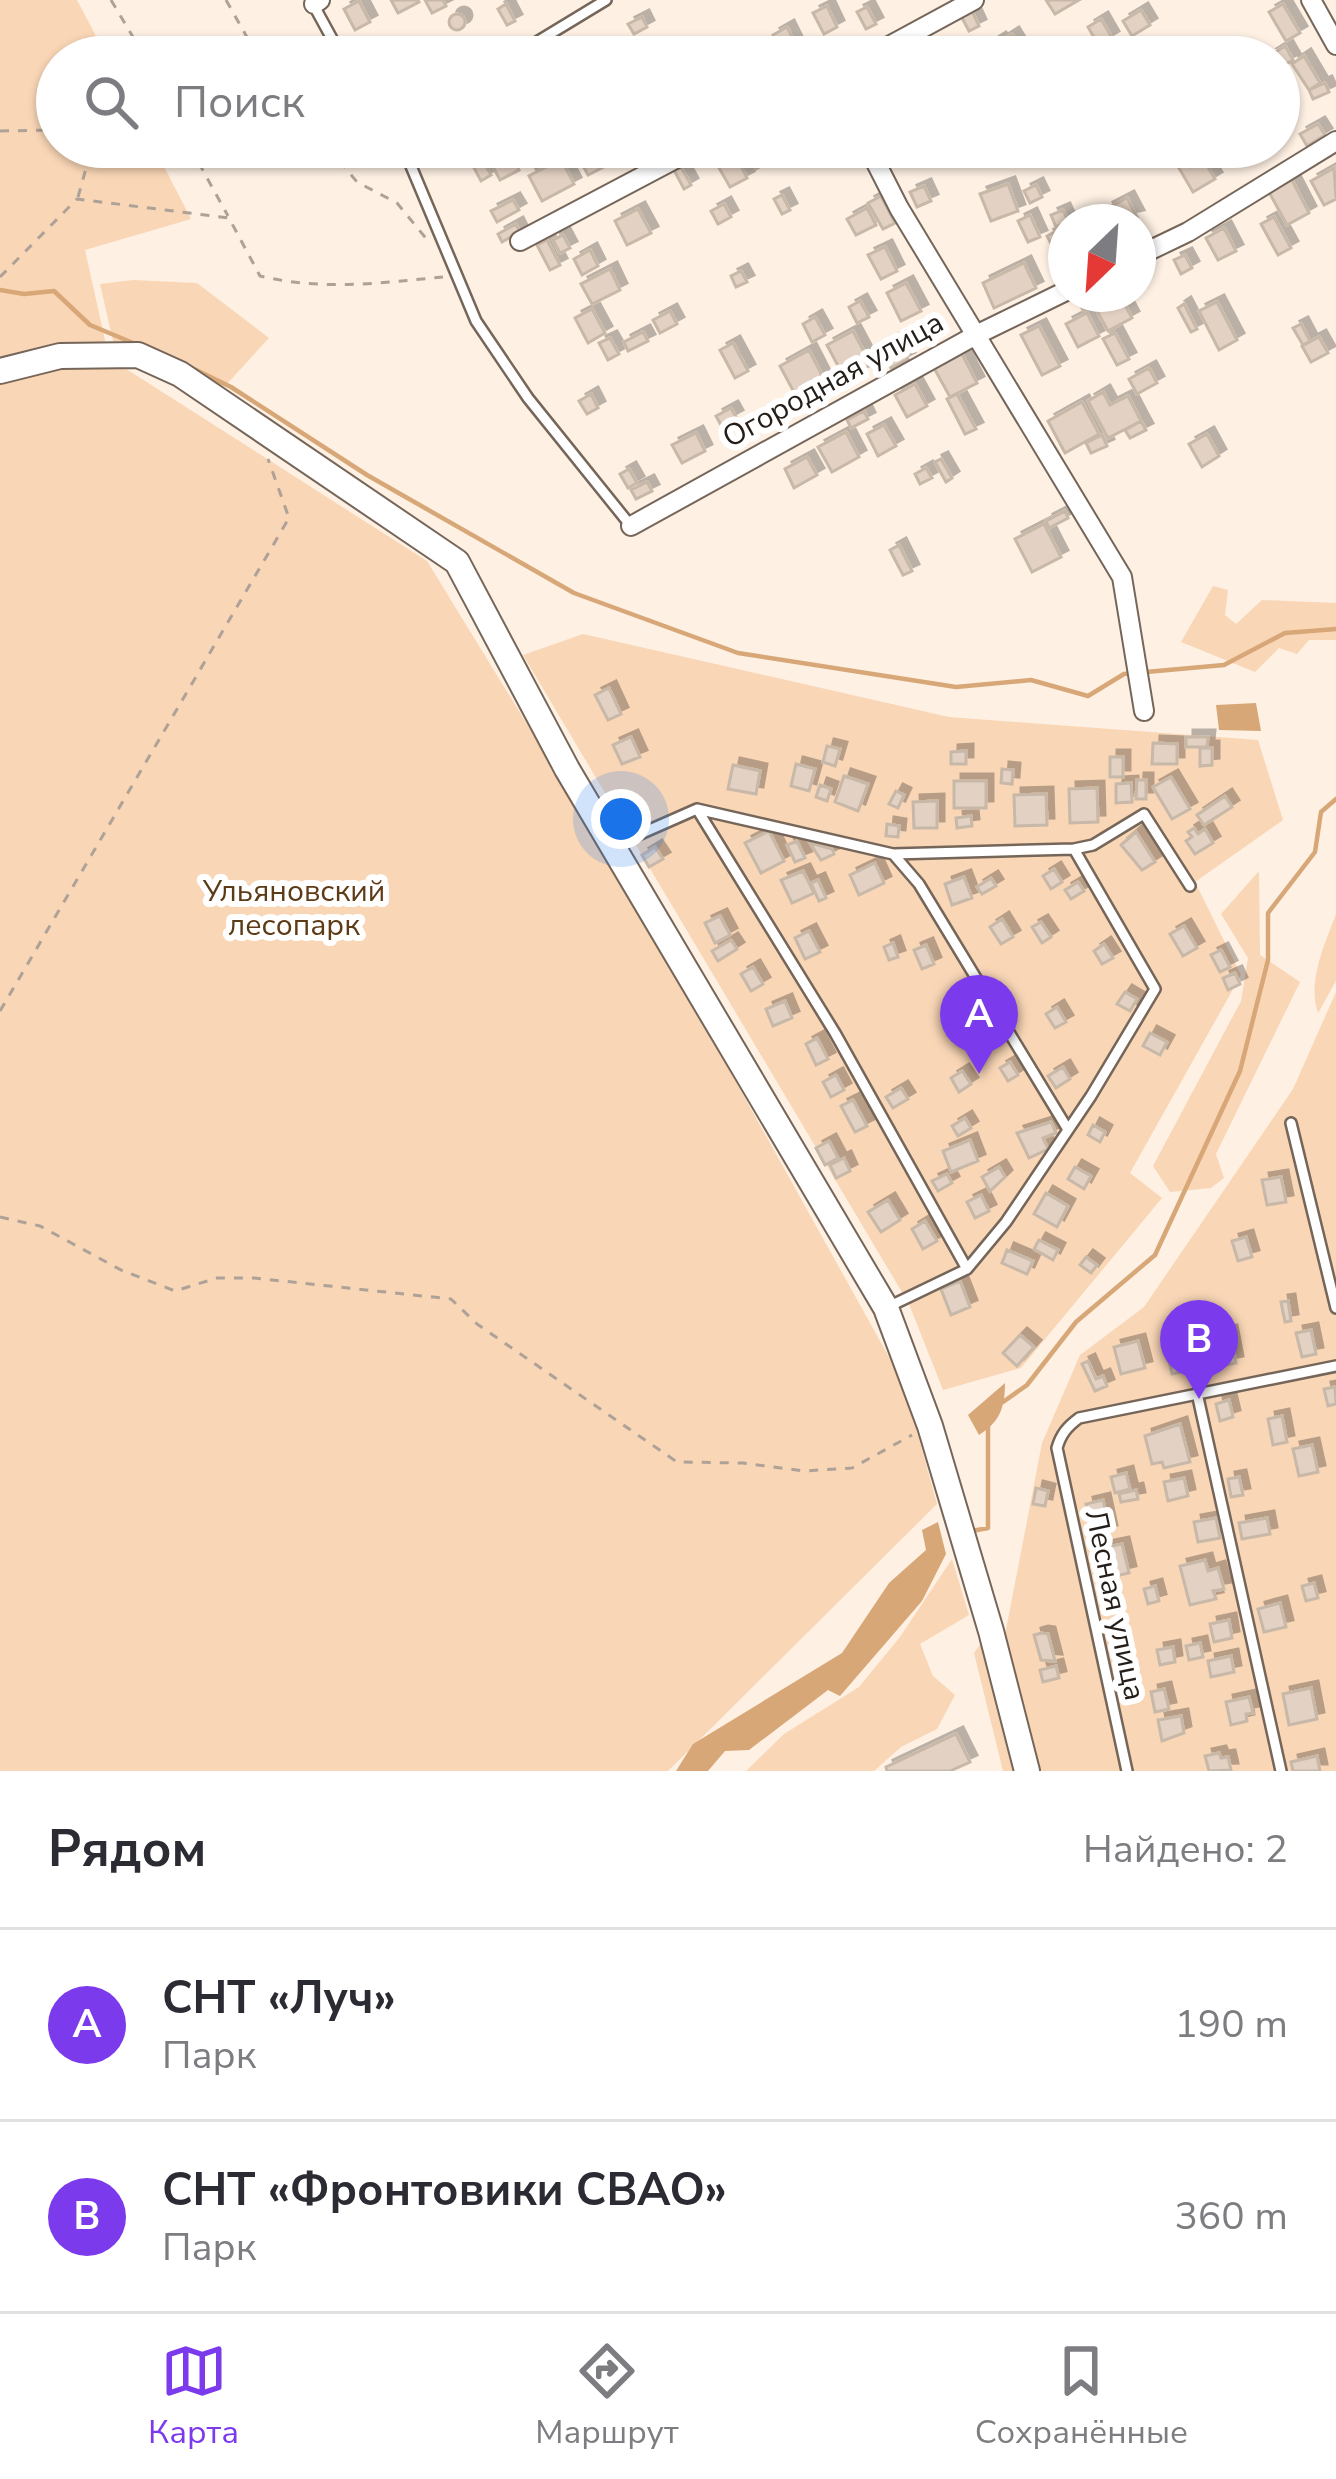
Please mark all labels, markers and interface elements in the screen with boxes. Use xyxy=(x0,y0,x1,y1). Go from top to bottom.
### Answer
search box xyxy=(36,36,1300,168)
icon: search xyxy=(78,69,144,135)
text: Поиск xyxy=(174,72,305,133)
north arrow xyxy=(1048,204,1156,312)
street label: Огородная улица xyxy=(715,302,951,458)
your location xyxy=(591,789,651,849)
park label: Ульяновский лесопарк xyxy=(202,871,385,946)
pin: A xyxy=(940,975,1018,1074)
pin: B xyxy=(1160,1300,1238,1399)
street label: Лесная улица xyxy=(1075,1506,1155,1704)
text: Рядом xyxy=(48,1814,206,1884)
text: Найдено: 2 xyxy=(1083,1823,1288,1876)
text: СНТ «Луч» xyxy=(162,1968,396,2029)
text: A xyxy=(72,1998,102,2051)
text: 190 m xyxy=(1174,1998,1288,2051)
text: Парк xyxy=(162,2029,256,2082)
text: СНТ «Фронтовики СВАО» xyxy=(162,2160,727,2221)
text: B xyxy=(74,2190,100,2243)
text: 360 m xyxy=(1174,2190,1288,2243)
text: Парк xyxy=(162,2221,256,2274)
tab: Карта xyxy=(148,2338,239,2455)
tab: Маршрут xyxy=(535,2338,679,2455)
tab: Сохранённые xyxy=(975,2338,1188,2455)

